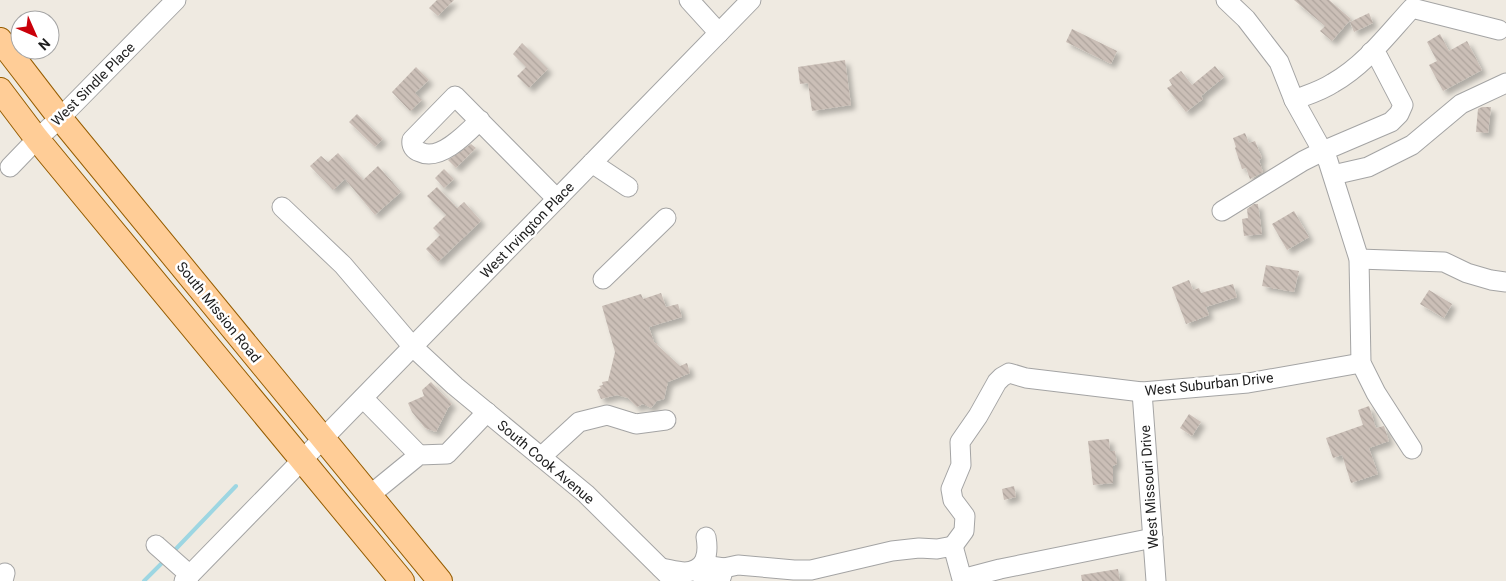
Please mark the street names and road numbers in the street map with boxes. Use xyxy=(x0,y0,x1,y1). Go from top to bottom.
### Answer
street label: West Sindle Place xyxy=(48,39,138,129)
street label: West Irvington Place xyxy=(477,179,577,281)
street label: South Mission Road xyxy=(174,259,264,365)
street label: West Suburban Drive xyxy=(1144,369,1274,399)
street label: South Cook Avenue xyxy=(494,417,598,507)
street label: West Missouri Drive xyxy=(1137,425,1161,549)

